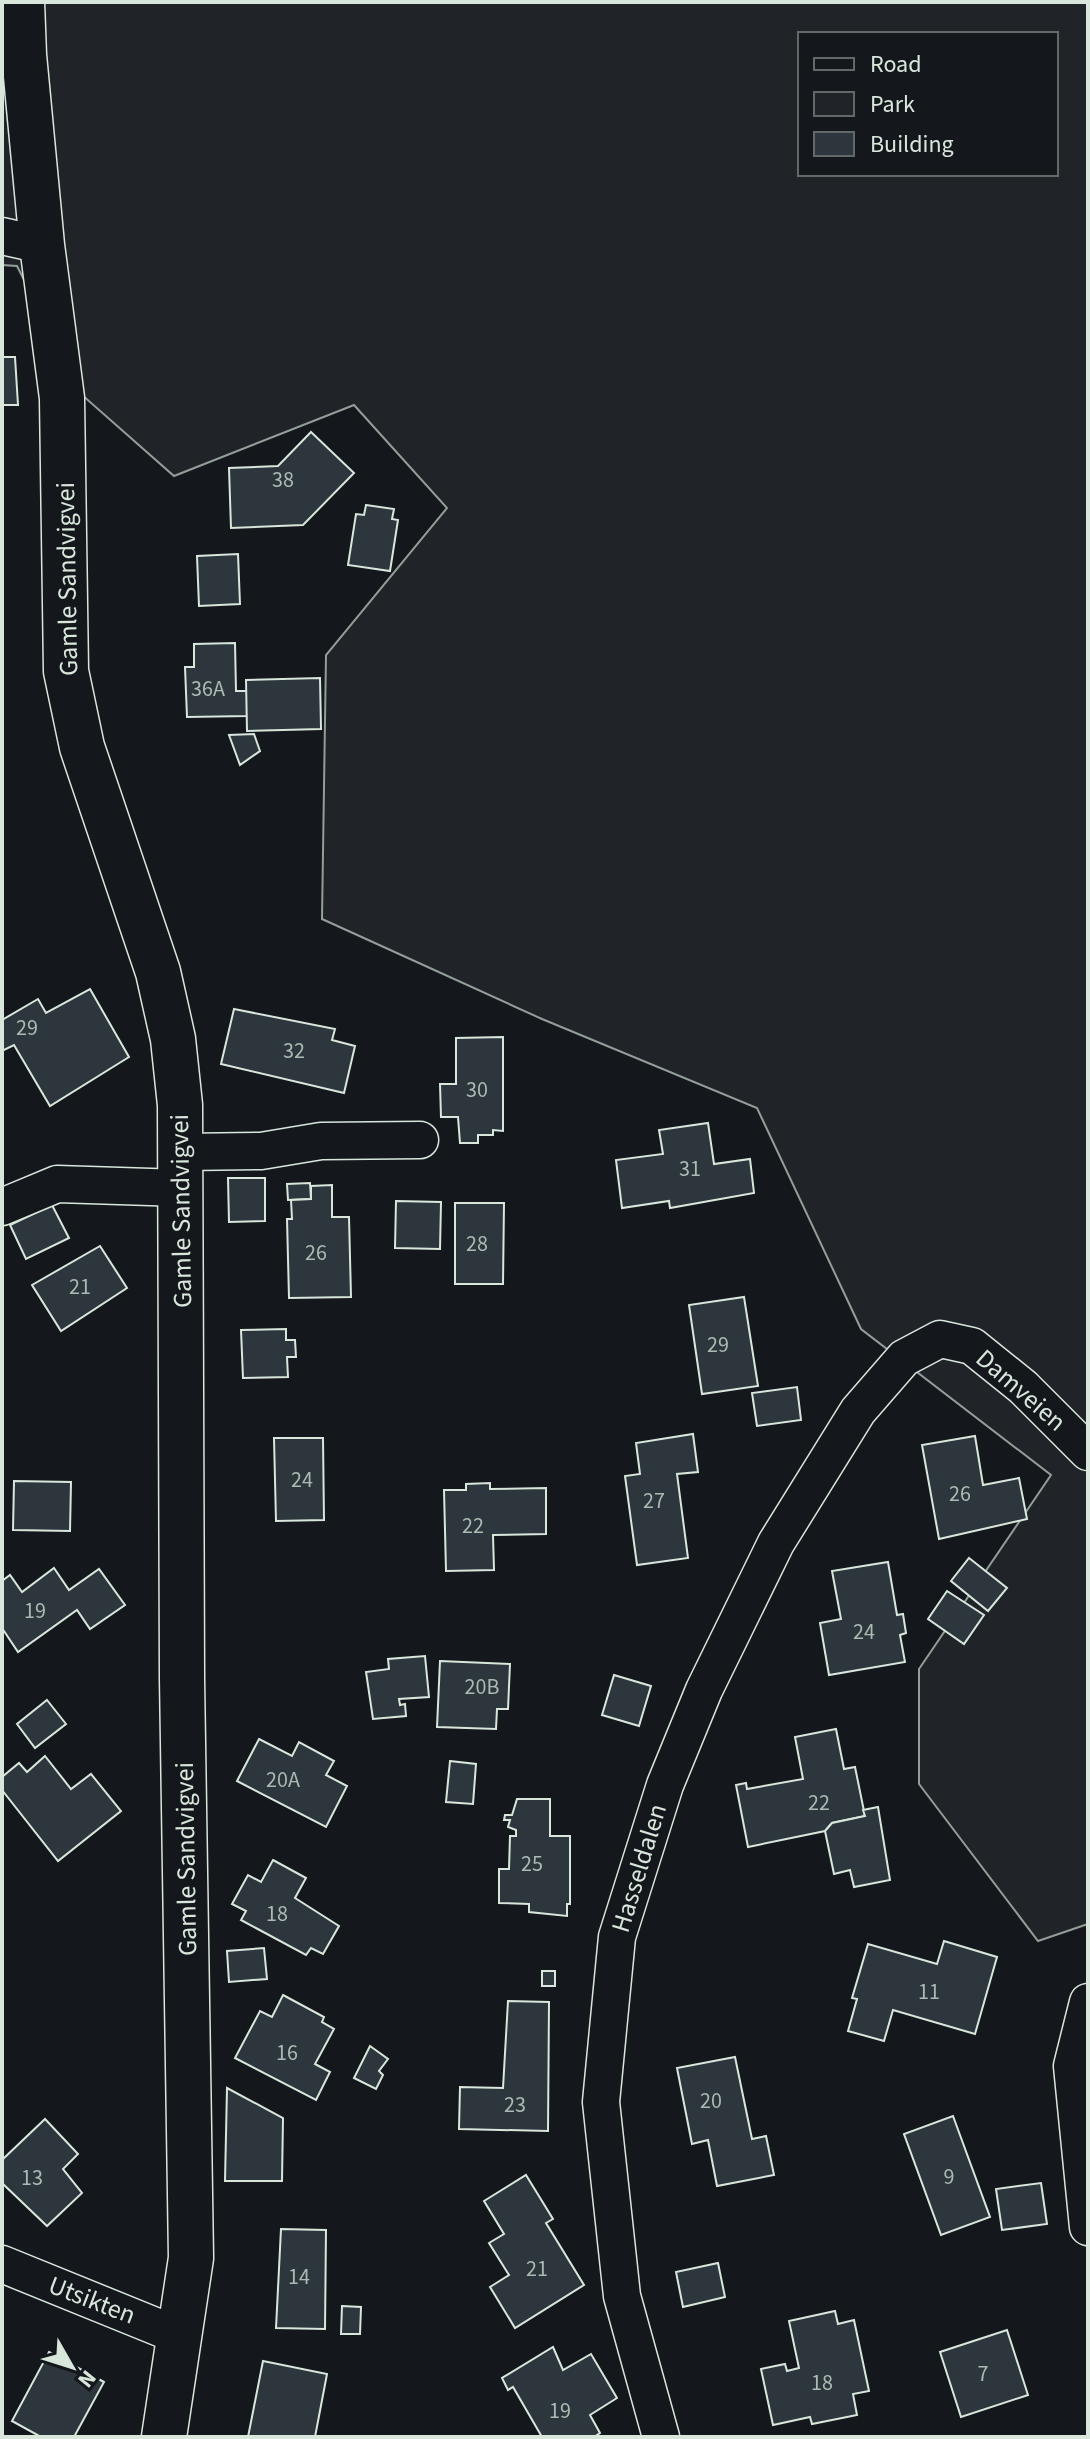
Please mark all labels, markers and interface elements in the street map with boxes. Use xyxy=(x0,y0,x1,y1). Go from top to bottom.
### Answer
legend xyxy=(798,32,1058,176)
text: Road xyxy=(870,47,922,82)
text: Park xyxy=(870,87,915,122)
text: Building xyxy=(870,127,954,162)
house number: 38 xyxy=(272,464,294,496)
street label: Gamle Sandvigvei xyxy=(47,482,87,676)
house number: 36A xyxy=(191,673,225,705)
house number: 29 xyxy=(16,1012,38,1044)
house number: 32 xyxy=(283,1035,305,1067)
house number: 30 xyxy=(466,1074,488,1106)
street label: Gamle Sandvigvei xyxy=(161,1114,201,1308)
house number: 31 xyxy=(679,1153,701,1185)
house number: 28 xyxy=(466,1228,488,1260)
house number: 26 xyxy=(305,1237,327,1269)
house number: 21 xyxy=(69,1271,91,1303)
house number: 29 xyxy=(707,1329,729,1361)
street label: Damveien xyxy=(968,1340,1074,1440)
house number: 24 xyxy=(291,1464,313,1496)
house number: 26 xyxy=(949,1478,971,1510)
house number: 27 xyxy=(643,1485,665,1517)
house number: 22 xyxy=(462,1510,484,1542)
house number: 19 xyxy=(24,1595,46,1627)
house number: 24 xyxy=(853,1616,875,1648)
house number: 20B xyxy=(465,1671,499,1703)
street label: Gamle Sandvigvei xyxy=(166,1762,206,1956)
house number: 20A xyxy=(266,1764,300,1796)
house number: 22 xyxy=(808,1787,830,1819)
street label: Hasseldalen xyxy=(602,1799,676,1937)
house number: 25 xyxy=(521,1848,543,1880)
house number: 18 xyxy=(266,1898,288,1930)
house number: 11 xyxy=(918,1976,940,2008)
house number: 16 xyxy=(276,2037,298,2069)
house number: 20 xyxy=(700,2085,722,2117)
house number: 23 xyxy=(504,2089,526,2121)
house number: 9 xyxy=(944,2161,954,2193)
house number: 13 xyxy=(21,2162,43,2194)
house number: 21 xyxy=(526,2253,548,2285)
house number: 14 xyxy=(288,2261,310,2293)
street label: Utsikten xyxy=(43,2267,141,2333)
north arrow xyxy=(32,2327,112,2407)
house number: 7 xyxy=(978,2358,989,2390)
text: N xyxy=(70,2363,104,2395)
house number: 18 xyxy=(811,2367,833,2399)
house number: 19 xyxy=(549,2395,571,2427)

